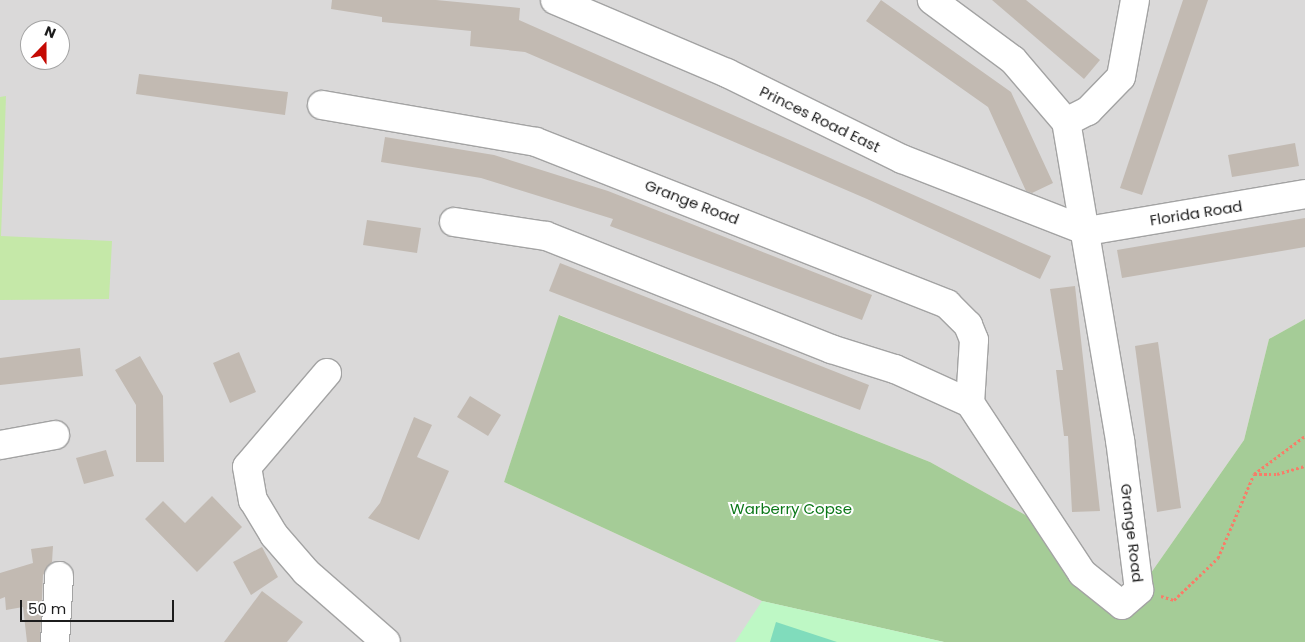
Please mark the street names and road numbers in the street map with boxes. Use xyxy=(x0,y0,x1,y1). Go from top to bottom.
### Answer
street label: Princes Road East xyxy=(757,82,883,156)
street label: Grange Road xyxy=(642,176,742,228)
street label: Florida Road xyxy=(1148,197,1244,229)
street label: Grange Road xyxy=(1117,483,1147,583)

